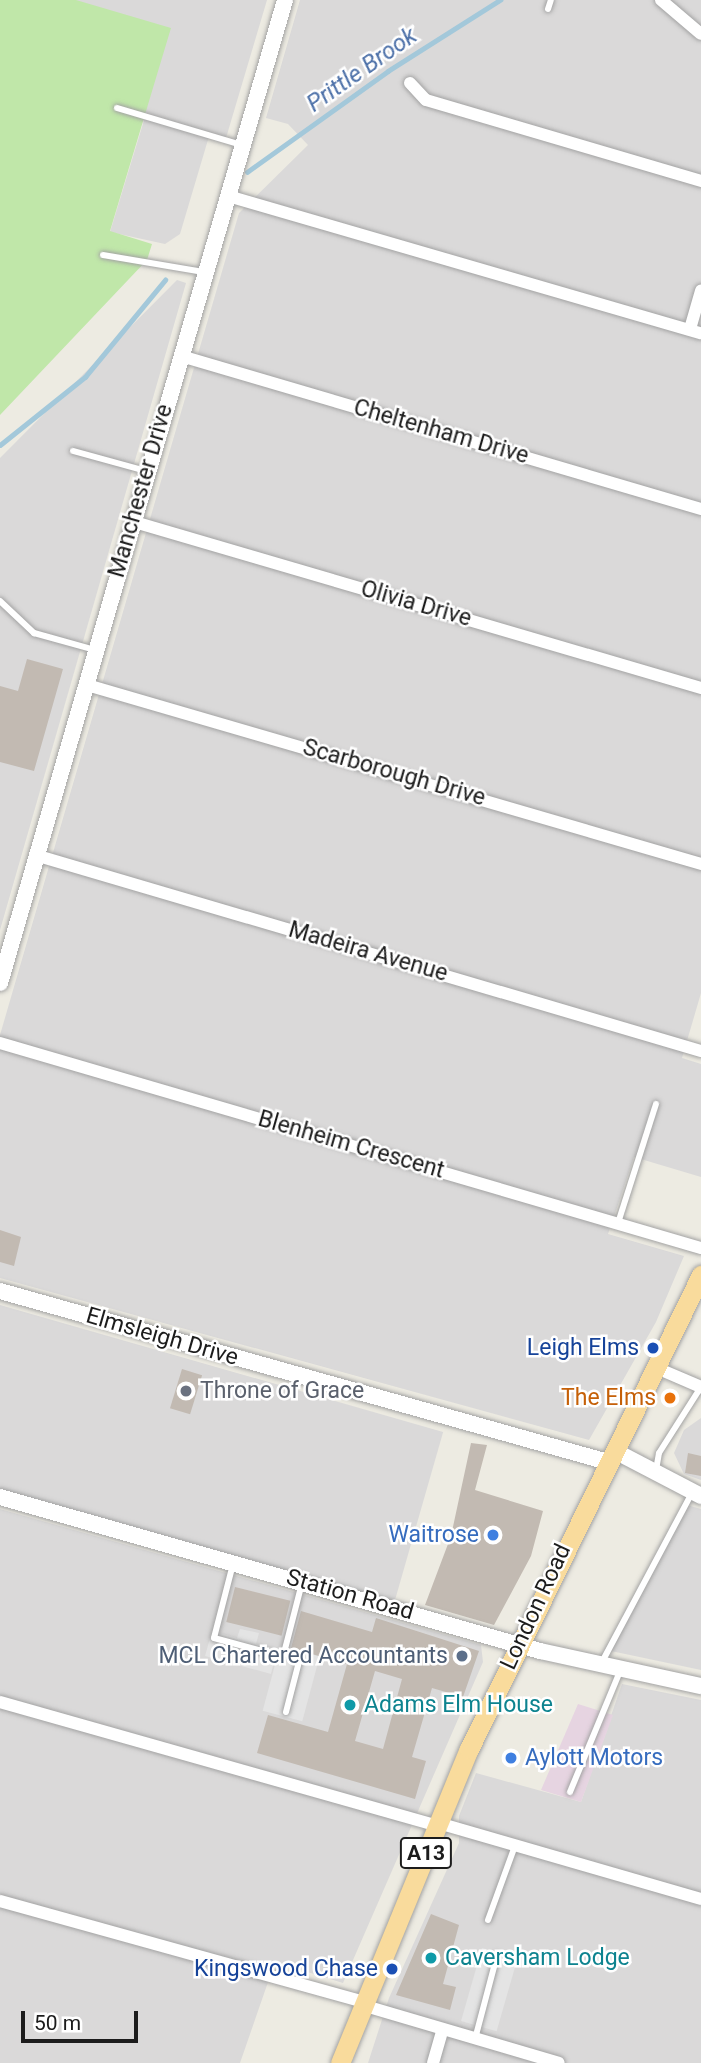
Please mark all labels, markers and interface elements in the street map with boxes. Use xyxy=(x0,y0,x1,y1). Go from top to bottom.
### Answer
water label: Prittle Brook xyxy=(301,22,423,118)
street label: Cheltenham Drive xyxy=(350,394,532,470)
street label: Manchester Drive xyxy=(103,401,179,581)
street label: Olivia Drive xyxy=(358,575,474,633)
street label: Scarborough Drive xyxy=(300,734,488,812)
street label: Madeira Avenue xyxy=(285,916,451,988)
street label: Blenheim Crescent xyxy=(255,1105,447,1185)
street label: Elmsleigh Drive xyxy=(83,1302,241,1372)
place label: Leigh Elms xyxy=(527,1334,639,1362)
marker: Leigh Elms xyxy=(645,1340,661,1356)
place label: Throne of Grace xyxy=(200,1377,364,1405)
marker: Throne of Grace xyxy=(178,1383,194,1399)
place label: The Elms xyxy=(561,1384,656,1412)
marker: The Elms xyxy=(662,1390,678,1406)
place label: Waitrose xyxy=(389,1521,479,1549)
marker: Waitrose xyxy=(485,1527,501,1543)
street label: London Road xyxy=(495,1540,577,1674)
street label: Station Road xyxy=(283,1564,417,1626)
place label: MCL Chartered Accountants xyxy=(158,1642,448,1670)
marker: MCL Chartered Accountants xyxy=(454,1648,470,1664)
place label: Adams Elm House xyxy=(364,1691,553,1719)
marker: Adams Elm House xyxy=(342,1697,358,1713)
place label: Aylott Motors xyxy=(525,1744,663,1772)
marker: Aylott Motors xyxy=(503,1750,519,1766)
road number: A13 xyxy=(400,1836,452,1870)
place label: Caversham Lodge xyxy=(445,1944,630,1972)
marker: Caversham Lodge xyxy=(423,1950,439,1966)
place label: Kingswood Chase xyxy=(194,1955,378,1983)
marker: Kingswood Chase xyxy=(384,1961,400,1977)
scale bar xyxy=(24,1996,142,2040)
text: 50 m xyxy=(34,2011,81,2035)

